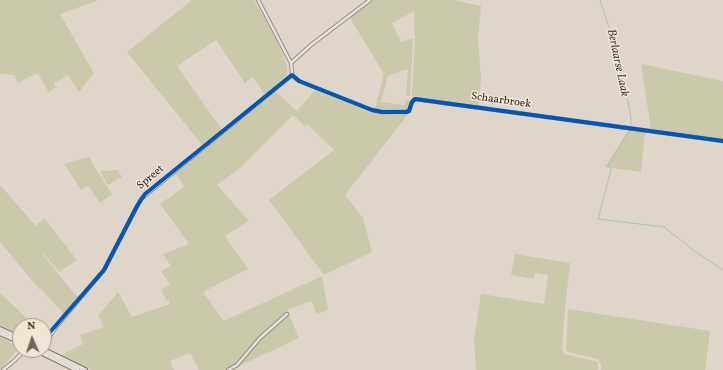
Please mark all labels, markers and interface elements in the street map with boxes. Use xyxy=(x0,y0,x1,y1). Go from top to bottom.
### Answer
water label: Berlaarse Laak xyxy=(603,28,631,98)
street label: Schaarbroek xyxy=(470,90,532,112)
street label: Spreet xyxy=(135,163,167,193)
north arrow xyxy=(12,318,52,358)
text: N xyxy=(27,319,36,334)

